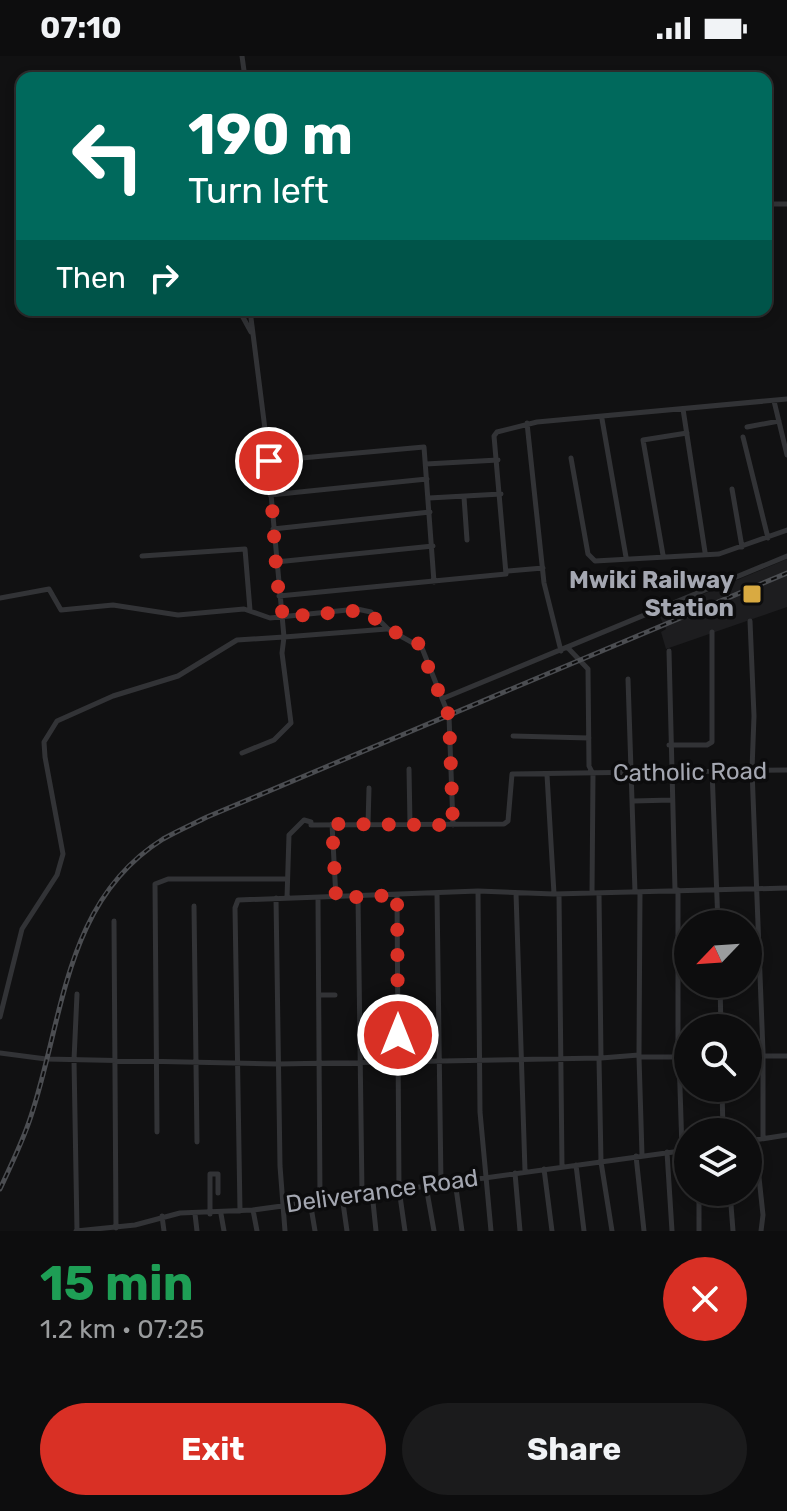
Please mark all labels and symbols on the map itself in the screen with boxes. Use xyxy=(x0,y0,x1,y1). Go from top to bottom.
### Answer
pin xyxy=(235,427,303,495)
place label: Mwiki Railway Station xyxy=(569,566,734,622)
marker: Mwiki Railway Station xyxy=(741,583,763,605)
street label: Catholic Road xyxy=(612,757,768,787)
north arrow xyxy=(674,910,762,998)
position arrow xyxy=(356,993,440,1077)
street label: Deliverance Road xyxy=(284,1164,480,1218)

